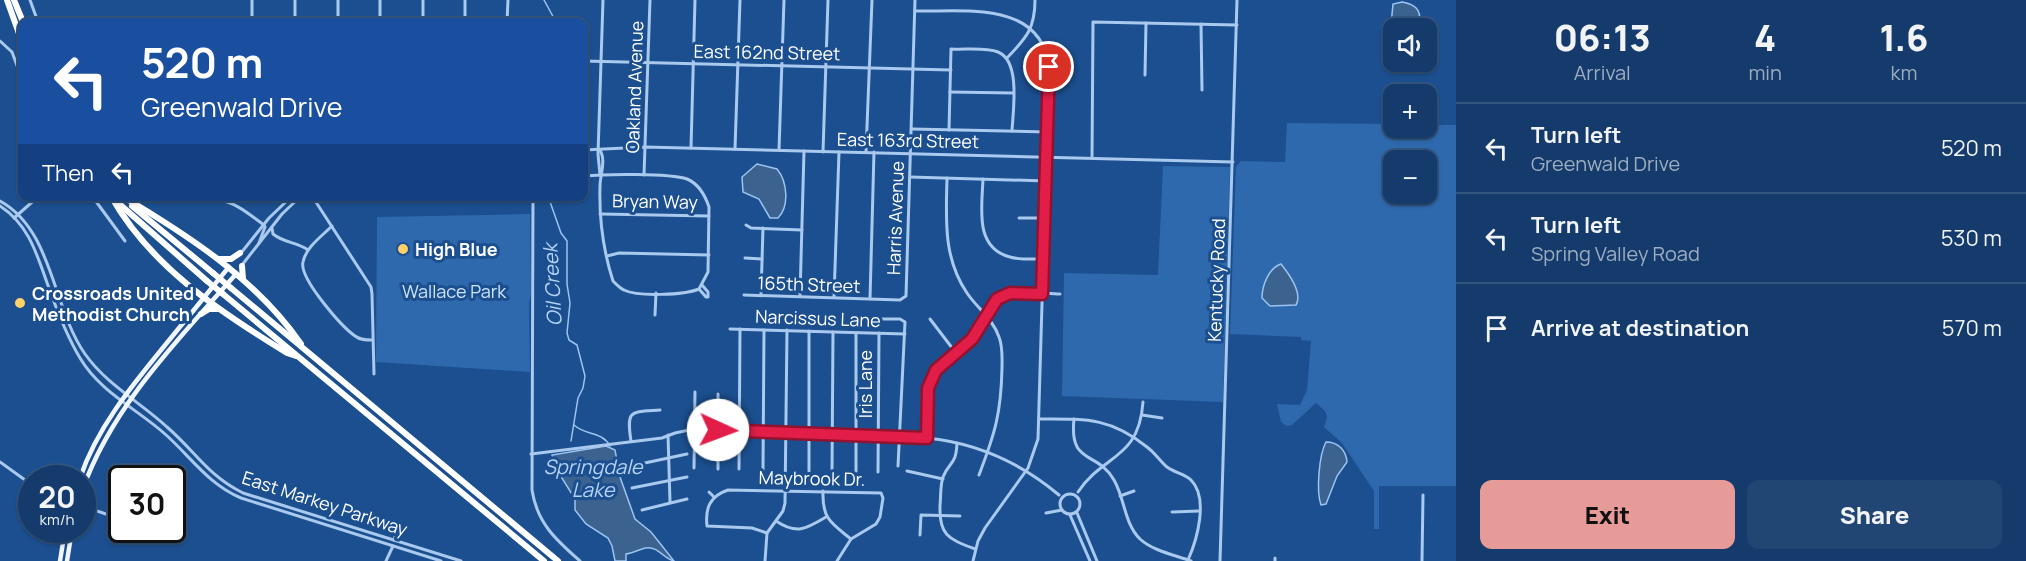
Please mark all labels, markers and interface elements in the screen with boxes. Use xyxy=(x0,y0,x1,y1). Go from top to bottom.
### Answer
text: 06:13 xyxy=(1554,13,1651,62)
text: 4 xyxy=(1754,13,1776,62)
text: 1.6 xyxy=(1880,13,1928,62)
map controls xyxy=(1383,18,1437,204)
button: sound xyxy=(1383,18,1437,72)
street label: Oakland Avenue xyxy=(620,20,648,154)
text: 520 m xyxy=(141,33,263,91)
street label: East 162nd Street xyxy=(693,39,841,65)
pin xyxy=(1023,41,1074,92)
icon: left xyxy=(42,42,120,120)
icon: arrive xyxy=(1032,50,1065,83)
text: Arrival xyxy=(1574,59,1631,86)
text: min xyxy=(1748,59,1782,86)
text: km xyxy=(1891,59,1917,86)
button: + xyxy=(1383,84,1437,138)
text: Greenwald Drive xyxy=(141,88,342,125)
text: Turn left xyxy=(1531,120,1621,150)
street label: East 163rd Street xyxy=(837,127,979,153)
icon: left xyxy=(1480,132,1513,165)
text: 520 m xyxy=(1941,133,2002,163)
button: − xyxy=(1383,150,1437,204)
text: Greenwald Drive xyxy=(1531,150,1680,177)
icon: left xyxy=(106,156,139,189)
text: Then xyxy=(42,158,94,188)
street label: Harris Avenue xyxy=(881,161,909,275)
street label: Bryan Way xyxy=(612,188,699,214)
text: Turn left xyxy=(1531,210,1621,240)
street label: Kentucky Road xyxy=(1202,218,1230,342)
icon: left xyxy=(1480,222,1513,255)
text: 530 m xyxy=(1941,223,2002,253)
place label: High Blue xyxy=(415,237,498,261)
water label: Oil Creek xyxy=(536,240,568,327)
text: Spring Valley Road xyxy=(1531,240,1700,267)
marker: High Blue xyxy=(396,242,410,256)
street label: 165th Street xyxy=(757,270,861,298)
park label: Wallace Park xyxy=(402,279,507,303)
place label: Crossroads United Methodist Church xyxy=(32,281,194,326)
marker: Crossroads United Methodist Church xyxy=(13,296,27,310)
street label: Narcissus Lane xyxy=(755,304,881,332)
icon: arrive xyxy=(1480,312,1513,345)
text: Arrive at destination xyxy=(1531,313,1749,343)
text: 570 m xyxy=(1942,313,2002,343)
street label: Iris Lane xyxy=(853,350,877,418)
position arrow xyxy=(686,398,750,462)
water label: Springdale Lake xyxy=(543,453,644,503)
speed limit sign: 30 xyxy=(108,465,186,543)
street label: East Markey Parkway xyxy=(239,465,411,541)
street label: Maybrook Dr. xyxy=(759,465,865,491)
text: 20 xyxy=(38,476,76,517)
button: Exit xyxy=(1480,480,1735,549)
button: Share xyxy=(1747,480,2002,549)
text: km/h xyxy=(40,509,74,530)

